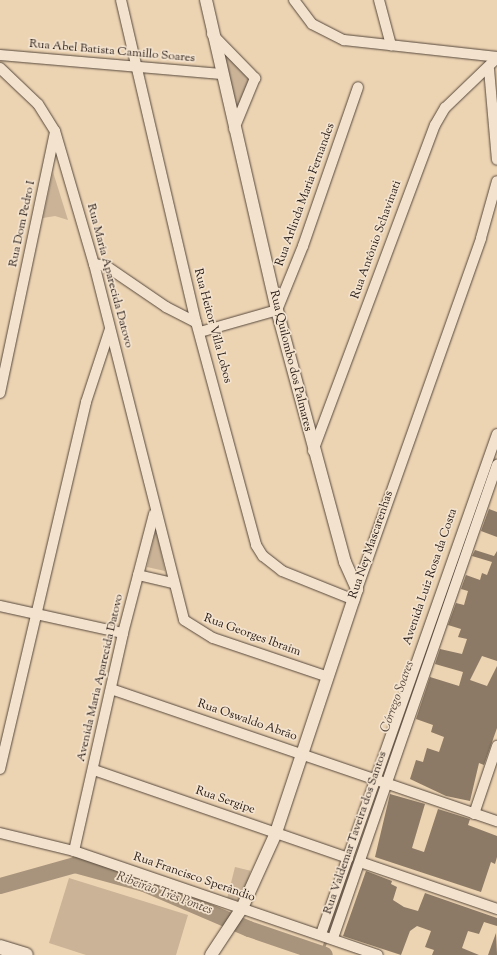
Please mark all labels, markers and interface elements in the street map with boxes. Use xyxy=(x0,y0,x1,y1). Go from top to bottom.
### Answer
street label: Rua Abel Batista Camillo Soares xyxy=(29,38,195,66)
street label: Rua Arlinda Maria Fernandes xyxy=(273,121,339,269)
street label: Rua Antônio Schavinati xyxy=(349,179,405,301)
street label: Rua Dom Pedro I xyxy=(7,180,39,268)
street label: Rua Maria Aparecida Datovo xyxy=(83,202,135,350)
street label: Rua Heitor Villa Lobos xyxy=(190,267,234,385)
street label: Rua Quilombo dos Palmares xyxy=(265,289,315,433)
street label: Rua Ney Mascarenhas xyxy=(347,489,397,601)
street label: Avenida Luiz Rosa da Costa xyxy=(401,507,461,647)
street label: Avenida Maria Aparecida Datovo xyxy=(75,593,127,763)
street label: Rua Georges Ibraim xyxy=(201,612,303,660)
water label: Córrego Soares xyxy=(378,659,418,735)
street label: Rua Oswaldo Abrão xyxy=(195,697,299,745)
street label: Rua Valdemar Taveira dos Santos xyxy=(321,750,391,916)
street label: Rua Sergipe xyxy=(193,784,257,818)
street label: Rua Francisco Sperândio xyxy=(131,850,257,906)
water label: Ribeirão Três Pontes xyxy=(114,869,214,919)

